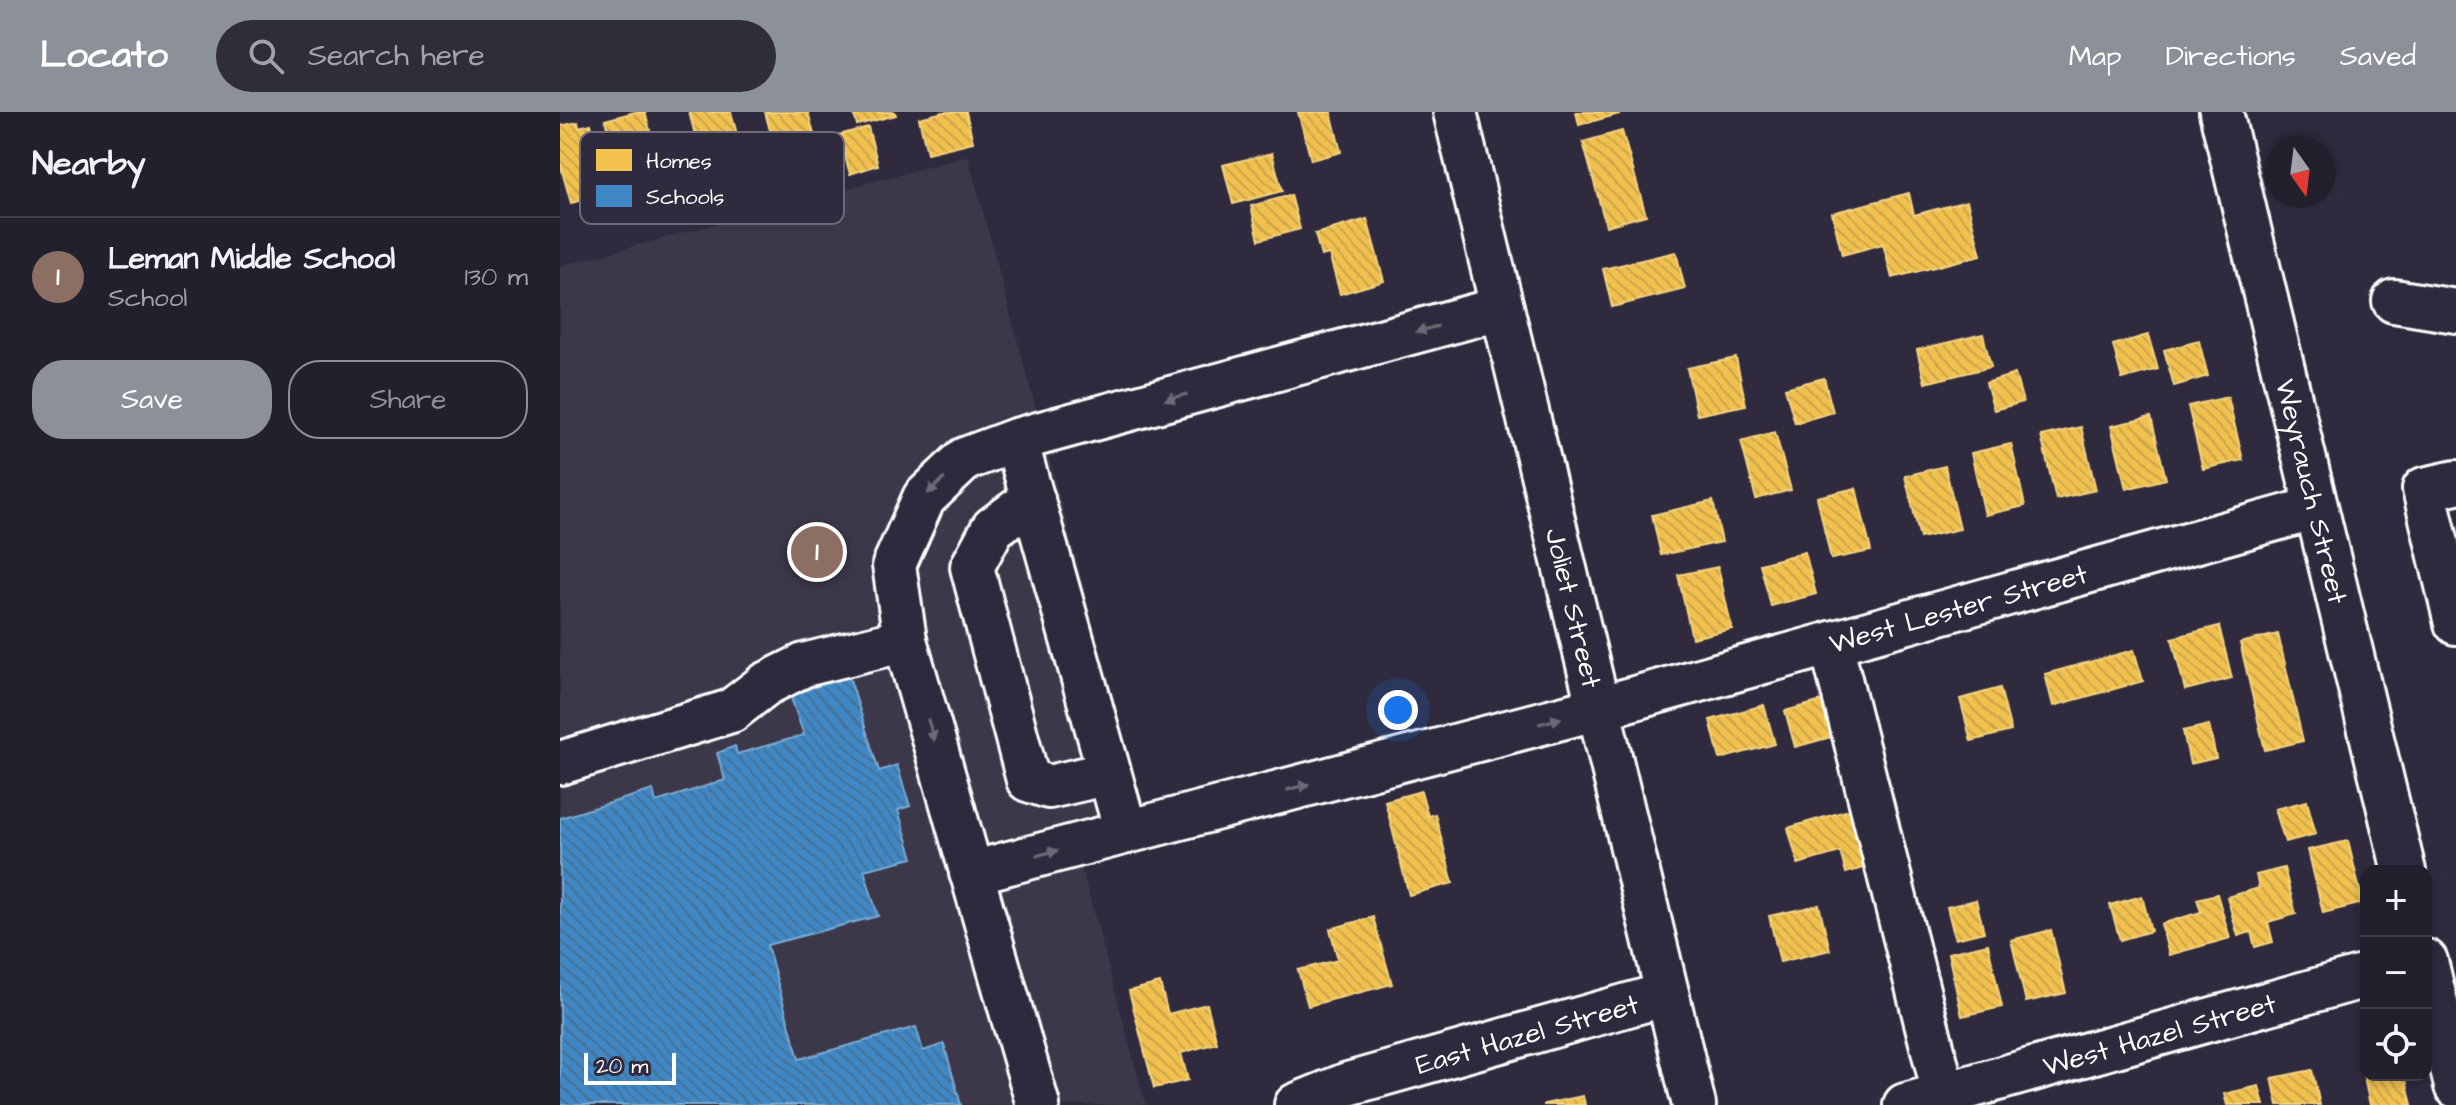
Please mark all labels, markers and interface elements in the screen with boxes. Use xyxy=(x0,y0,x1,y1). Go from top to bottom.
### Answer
search box xyxy=(216,20,776,92)
text: Locato xyxy=(40,30,168,82)
icon: search xyxy=(244,34,288,78)
text: Search here xyxy=(308,35,485,77)
text: Map xyxy=(2069,37,2122,76)
text: Directions xyxy=(2166,37,2296,76)
text: Saved xyxy=(2340,37,2416,76)
legend xyxy=(580,132,844,224)
north arrow xyxy=(2264,136,2336,208)
text: Nearby xyxy=(32,140,146,188)
text: Homes xyxy=(646,146,712,177)
text: Schools xyxy=(646,182,724,213)
text: Leman Middle School xyxy=(108,238,395,280)
text: 1 xyxy=(56,259,60,295)
text: 130 m xyxy=(464,259,528,295)
text: School xyxy=(108,280,187,316)
one-way arrow xyxy=(1414,323,1439,335)
button: Save xyxy=(32,360,272,439)
button: Share xyxy=(288,360,528,439)
street label: Weyrauch Street xyxy=(2265,375,2357,609)
one-way arrow xyxy=(1163,391,1188,403)
one-way arrow xyxy=(927,477,946,495)
pin: 1 xyxy=(791,522,843,582)
street label: Joliet Street xyxy=(1535,524,1611,693)
street label: West Lester Street xyxy=(1825,555,2093,664)
your location xyxy=(1378,690,1418,730)
one-way arrow xyxy=(1537,714,1562,726)
one-way arrow xyxy=(925,718,937,743)
one-way arrow xyxy=(1286,780,1311,792)
one-way arrow xyxy=(1035,846,1059,859)
map controls xyxy=(2360,865,2432,1081)
button: + xyxy=(2360,865,2432,937)
button: − xyxy=(2360,937,2432,1009)
street label: West Hazel Street xyxy=(2039,984,2281,1086)
street label: East Hazel Street xyxy=(1412,985,1644,1085)
button: locate xyxy=(2360,1009,2432,1081)
scale bar xyxy=(584,1049,676,1085)
text: 20 m xyxy=(596,1051,648,1082)

